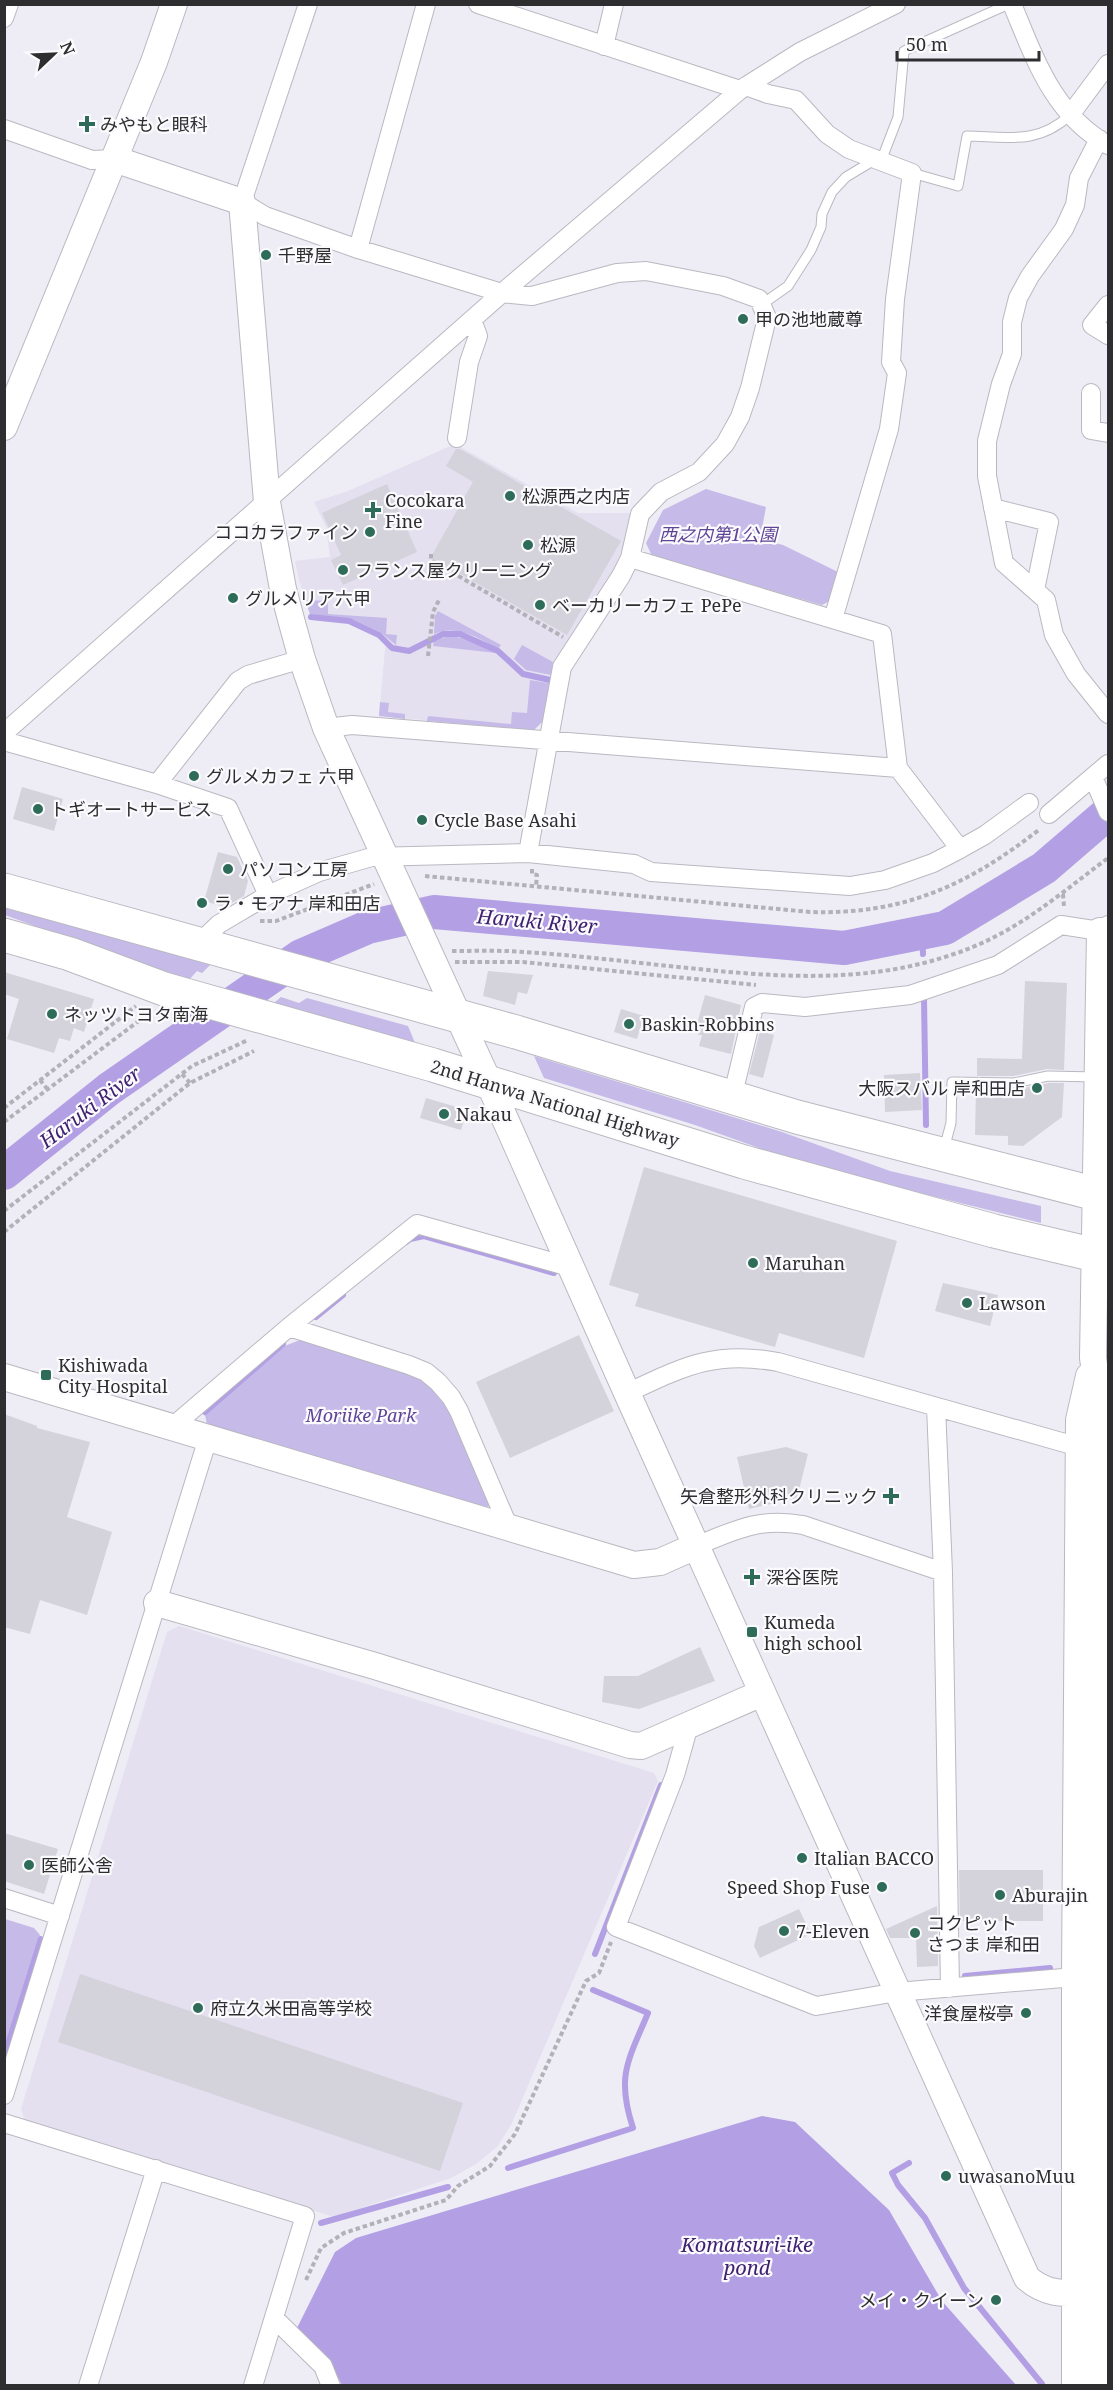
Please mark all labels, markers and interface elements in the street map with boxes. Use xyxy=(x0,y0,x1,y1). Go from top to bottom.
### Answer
north arrow xyxy=(24,24,84,84)
scale bar xyxy=(897,24,1040,62)
text: 50 m xyxy=(906,32,948,56)
text: N xyxy=(55,38,81,59)
place label: みやもと眼科 xyxy=(100,112,208,136)
marker: みやもと眼科 xyxy=(78,115,96,133)
place label: 千野屋 xyxy=(278,243,332,267)
marker: 千野屋 xyxy=(259,248,273,262)
place label: 甲の池地蔵尊 xyxy=(755,307,863,331)
marker: 甲の池地蔵尊 xyxy=(736,312,750,326)
place label: 松源西之内店 xyxy=(522,484,630,508)
place label: Cocokara Fine xyxy=(385,488,465,533)
marker: 松源西之内店 xyxy=(503,489,517,503)
marker: Cocokara Fine xyxy=(366,503,380,517)
place label: ココカラファイン xyxy=(214,520,358,544)
park label: 西之内第1公園 xyxy=(659,522,780,546)
marker: ココカラファイン xyxy=(363,525,377,539)
place label: 松源 xyxy=(540,533,576,557)
marker: 松源 xyxy=(521,538,535,552)
place label: フランス屋クリーニング xyxy=(355,558,553,582)
marker: フランス屋クリーニング xyxy=(336,563,350,577)
place label: グルメリア六甲 xyxy=(245,586,371,610)
marker: グルメリア六甲 xyxy=(226,591,240,605)
place label: ベーカリーカフェ PePe xyxy=(552,593,742,617)
marker: ベーカリーカフェ PePe xyxy=(533,598,547,612)
place label: グルメカフェ 六甲 xyxy=(206,764,355,788)
marker: グルメカフェ 六甲 xyxy=(187,769,201,783)
place label: トギオートサービス xyxy=(50,797,212,821)
marker: トギオートサービス xyxy=(31,802,45,816)
place label: Cycle Base Asahi xyxy=(434,808,577,832)
marker: Cycle Base Asahi xyxy=(415,813,429,827)
place label: パソコン工房 xyxy=(240,857,348,881)
marker: パソコン工房 xyxy=(221,862,235,876)
place label: ラ・モアナ 岸和田店 xyxy=(214,891,380,915)
marker: ラ・モアナ 岸和田店 xyxy=(195,896,209,910)
water label: Haruki River xyxy=(475,902,599,940)
place label: ネッツトヨタ南海 xyxy=(64,1002,208,1026)
marker: ネッツトヨタ南海 xyxy=(45,1007,59,1021)
place label: Baskin-Robbins xyxy=(641,1012,774,1036)
marker: Baskin-Robbins xyxy=(622,1017,636,1031)
street label: 2nd Hanwa National Highway xyxy=(428,1054,683,1153)
water label: Haruki River xyxy=(33,1059,147,1155)
place label: 大阪スバル 岸和田店 xyxy=(858,1076,1025,1100)
marker: 大阪スバル 岸和田店 xyxy=(1030,1081,1044,1095)
place label: Nakau xyxy=(456,1102,513,1126)
marker: Nakau xyxy=(437,1107,451,1121)
place label: Maruhan xyxy=(765,1251,845,1275)
marker: Maruhan xyxy=(746,1256,760,1270)
place label: Lawson xyxy=(979,1291,1046,1315)
marker: Lawson xyxy=(960,1296,974,1310)
place label: Kishiwada City Hospital xyxy=(58,1353,168,1398)
marker: Kishiwada City Hospital xyxy=(39,1368,53,1382)
park label: Moriike Park xyxy=(305,1403,417,1427)
place label: 矢倉整形外科クリニック xyxy=(680,1484,878,1508)
marker: 矢倉整形外科クリニック xyxy=(882,1487,900,1505)
place label: 深谷医院 xyxy=(766,1565,838,1589)
marker: 深谷医院 xyxy=(743,1568,761,1586)
place label: Kumeda high school xyxy=(764,1610,862,1655)
marker: Kumeda high school xyxy=(745,1625,759,1639)
place label: Italian BACCO xyxy=(814,1846,934,1870)
marker: Italian BACCO xyxy=(795,1851,809,1865)
place label: 医師公舎 xyxy=(41,1853,113,1877)
marker: 医師公舎 xyxy=(22,1858,36,1872)
place label: Speed Shop Fuse xyxy=(727,1875,870,1899)
marker: Speed Shop Fuse xyxy=(875,1880,889,1894)
place label: Aburajin xyxy=(1012,1883,1089,1907)
marker: Aburajin xyxy=(993,1888,1007,1902)
place label: コクピット さつま 岸和田 xyxy=(927,1911,1040,1956)
place label: 7-Eleven xyxy=(796,1919,870,1943)
marker: 7-Eleven xyxy=(777,1924,791,1938)
marker: コクピット さつま 岸和田 xyxy=(908,1926,922,1940)
place label: 府立久米田高等学校 xyxy=(210,1996,372,2020)
marker: 府立久米田高等学校 xyxy=(191,2001,205,2015)
place label: 洋食屋桜亭 xyxy=(924,2001,1014,2025)
marker: 洋食屋桜亭 xyxy=(1019,2006,1033,2020)
place label: uwasanoMuu xyxy=(958,2164,1076,2188)
marker: uwasanoMuu xyxy=(939,2169,953,2183)
water label: Komatsuri-ike pond xyxy=(680,2231,813,2281)
place label: メイ・クイーン xyxy=(859,2288,984,2312)
marker: メイ・クイーン xyxy=(989,2293,1003,2307)

